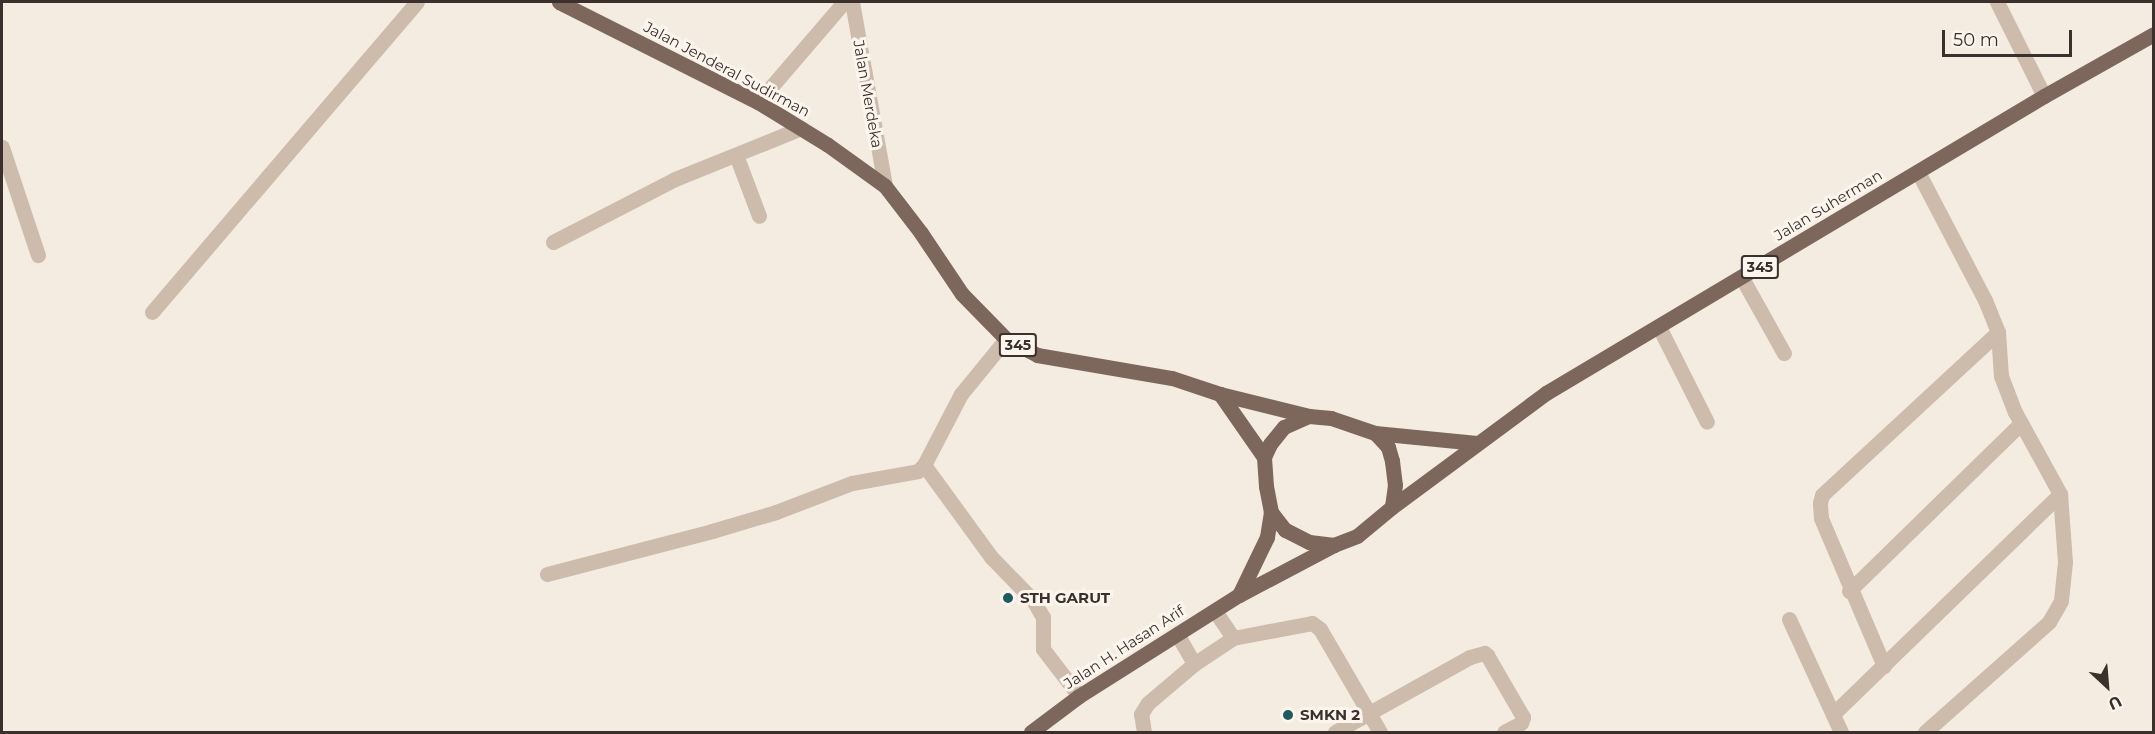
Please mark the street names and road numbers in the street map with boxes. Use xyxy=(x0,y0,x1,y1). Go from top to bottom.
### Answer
street label: Jalan Jenderal Sudirman xyxy=(641,17,813,121)
street label: Jalan Merdeka xyxy=(850,39,886,149)
street label: Jalan Suherman xyxy=(1771,166,1885,244)
road number: 345 xyxy=(1740,256,1780,278)
road number: 345 xyxy=(998,334,1038,356)
street label: Jalan H. Hasan Arif xyxy=(1061,601,1187,693)

